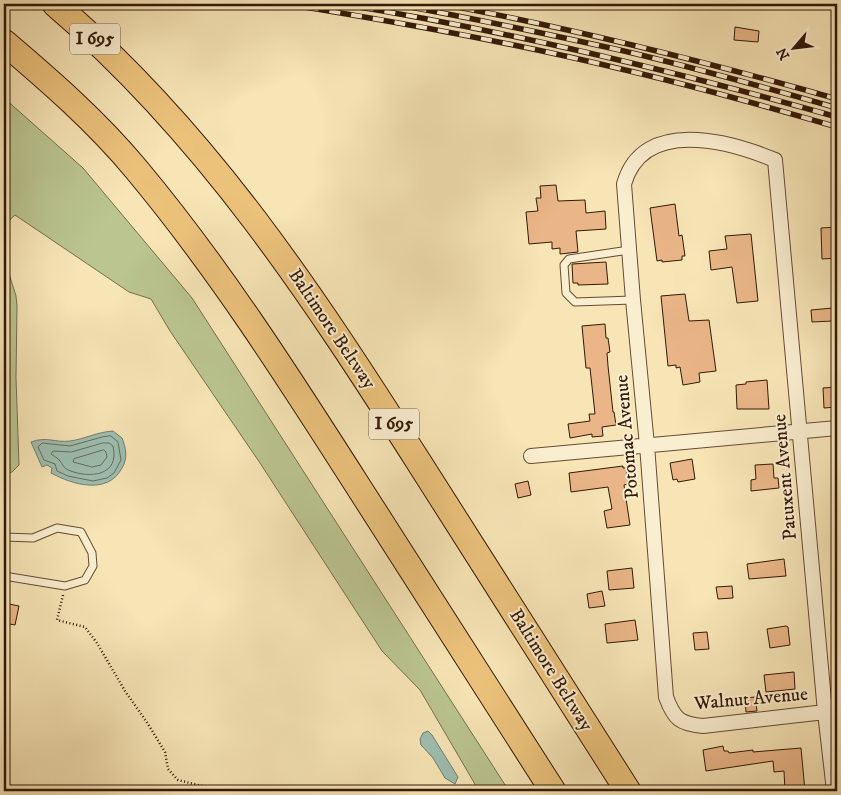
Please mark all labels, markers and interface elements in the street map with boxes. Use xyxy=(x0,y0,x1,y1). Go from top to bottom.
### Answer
north arrow xyxy=(768,22,818,72)
road number: I 695 xyxy=(70,23,120,54)
text: N xyxy=(773,44,794,63)
street label: Baltimore Beltway xyxy=(283,265,381,394)
street label: Potomac Avenue xyxy=(610,374,644,500)
road number: I 695 xyxy=(369,408,419,439)
street label: Patuxent Avenue xyxy=(768,413,802,541)
street label: Baltimore Beltway xyxy=(504,605,598,736)
street label: Walnut Avenue xyxy=(692,683,809,716)

